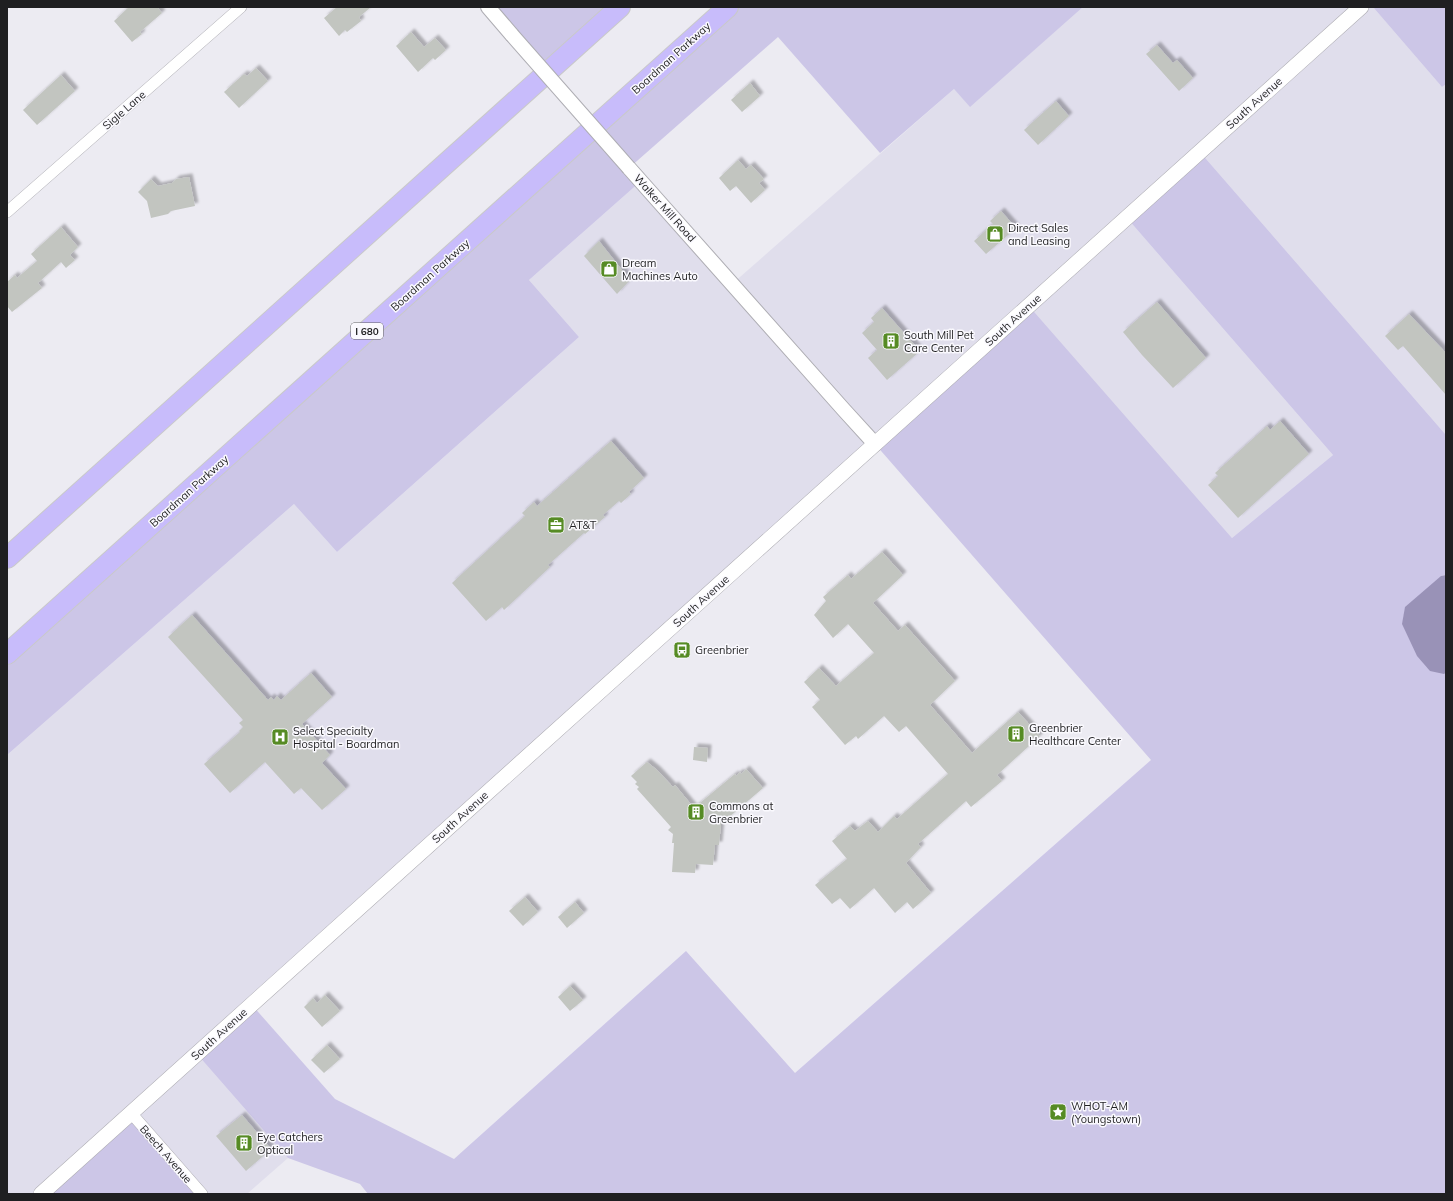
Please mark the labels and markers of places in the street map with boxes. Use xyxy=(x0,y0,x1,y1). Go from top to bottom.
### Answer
place label: Direct Sales and Leasing xyxy=(1008,221,1070,248)
shop icon: Direct Sales and Leasing xyxy=(985,224,1005,244)
place label: Dream Machines Auto xyxy=(622,256,698,283)
shop icon: Dream Machines Auto xyxy=(599,259,619,279)
place label: South Mill Pet Care Center xyxy=(904,328,974,355)
building icon: South Mill Pet Care Center xyxy=(881,331,901,351)
office icon: AT&T xyxy=(546,515,566,535)
place label: AT&T xyxy=(569,518,597,532)
bus stop icon: Greenbrier xyxy=(672,640,692,660)
place label: Greenbrier xyxy=(695,643,749,657)
place label: Greenbrier Healthcare Center xyxy=(1029,721,1121,748)
place label: Select Specialty Hospital - Boardman xyxy=(293,724,400,751)
building icon: Greenbrier Healthcare Center xyxy=(1006,724,1026,744)
hospital icon: Select Specialty Hospital - Boardman xyxy=(270,727,290,747)
place label: Commons at Greenbrier xyxy=(709,799,773,826)
building icon: Commons at Greenbrier xyxy=(686,802,706,822)
place label: WHOT-AM (Youngstown) xyxy=(1071,1099,1141,1126)
place icon: WHOT-AM (Youngstown) xyxy=(1048,1102,1068,1122)
place label: Eye Catchers Optical xyxy=(257,1130,323,1157)
building icon: Eye Catchers Optical xyxy=(234,1133,254,1153)

